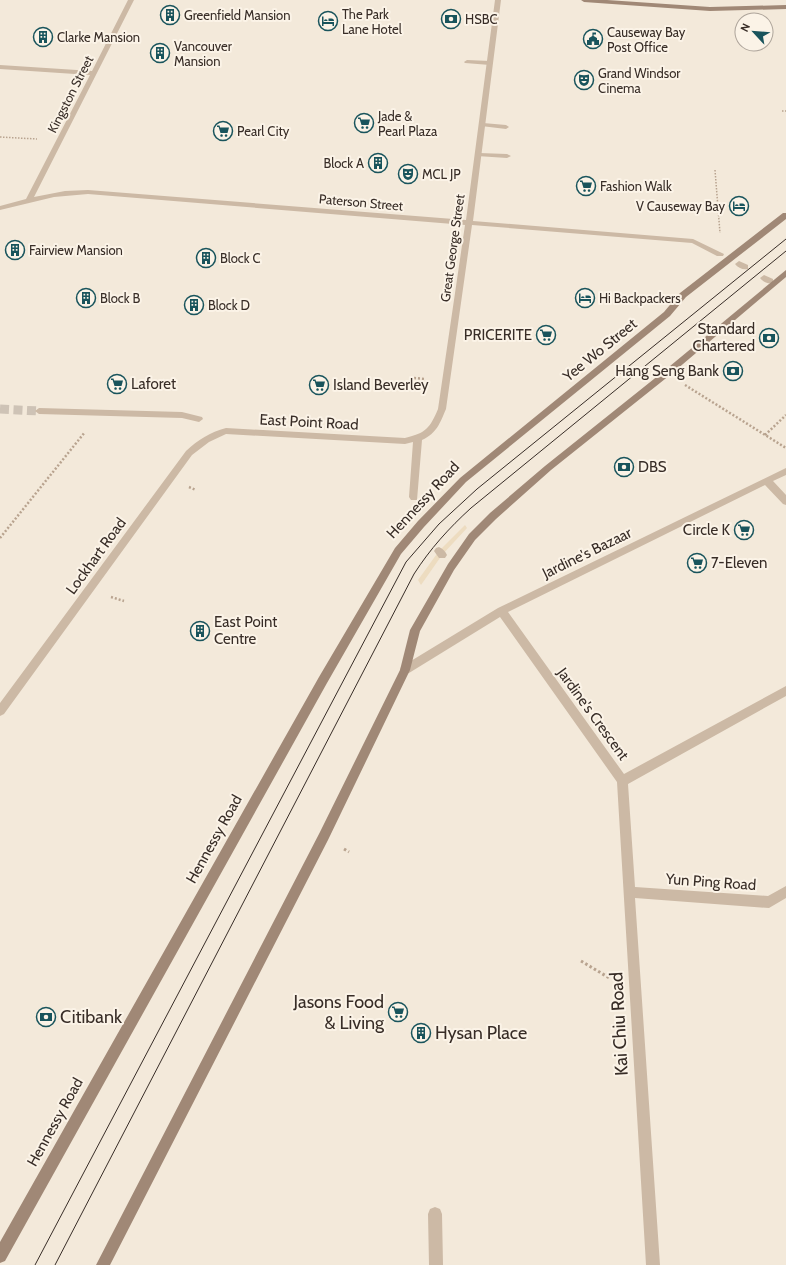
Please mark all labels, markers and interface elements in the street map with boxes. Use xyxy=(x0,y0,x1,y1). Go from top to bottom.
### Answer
building icon: Greenfield Mansion xyxy=(159,4,181,26)
place label: The Park Lane Hotel xyxy=(342,6,402,37)
place label: Greenfield Mansion xyxy=(184,7,291,23)
bank icon: HSBC xyxy=(440,8,462,30)
hotel icon: The Park Lane Hotel xyxy=(317,10,339,32)
place label: HSBC xyxy=(465,11,498,27)
north arrow xyxy=(734,12,774,52)
text: N xyxy=(737,21,753,34)
place label: Causeway Bay Post Office xyxy=(607,24,686,55)
building icon: Clarke Mansion xyxy=(32,26,54,48)
public building icon: Causeway Bay Post Office xyxy=(582,28,604,50)
place label: Clarke Mansion xyxy=(57,29,140,45)
place label: Vancouver Mansion xyxy=(174,38,233,69)
building icon: Vancouver Mansion xyxy=(149,42,171,64)
street label: Kingston Street xyxy=(44,52,97,135)
place label: Grand Windsor Cinema xyxy=(598,65,681,96)
theatre icon: Grand Windsor Cinema xyxy=(573,69,595,91)
place label: Jade & Pearl Plaza xyxy=(377,108,438,139)
supermarket icon: Jade & Pearl Plaza xyxy=(353,112,375,134)
supermarket icon: Pearl City xyxy=(212,120,234,142)
place label: Pearl City xyxy=(237,123,290,139)
building icon: Block A xyxy=(367,152,389,174)
place label: Block A xyxy=(324,155,364,171)
theatre icon: MCL JP xyxy=(397,163,419,185)
place label: MCL JP xyxy=(422,166,461,182)
supermarket icon: Fashion Walk xyxy=(575,175,597,197)
place label: Fashion Walk xyxy=(600,178,672,194)
street label: Paterson Street xyxy=(318,190,404,214)
street label: Great George Street xyxy=(437,192,468,303)
hotel icon: V Causeway Bay xyxy=(728,195,750,217)
place label: V Causeway Bay xyxy=(636,198,725,214)
building icon: Fairview Mansion xyxy=(4,239,26,261)
place label: Fairview Mansion xyxy=(29,242,123,258)
building icon: Block C xyxy=(195,247,217,269)
place label: Block C xyxy=(220,250,261,266)
building icon: Block B xyxy=(75,287,97,309)
hotel icon: Hi Backpackers xyxy=(574,287,596,309)
place label: Block B xyxy=(100,290,140,306)
place label: Hi Backpackers xyxy=(599,290,681,306)
building icon: Block D xyxy=(183,294,205,316)
place label: Block D xyxy=(208,297,250,313)
street label: Yee Wo Street xyxy=(559,315,641,386)
place label: Standard Chartered xyxy=(692,320,755,355)
supermarket icon: PRICERITE xyxy=(535,324,557,346)
place label: PRICERITE xyxy=(464,326,532,344)
bank icon: Standard Chartered xyxy=(758,327,780,349)
bank icon: Hang Seng Bank xyxy=(722,360,744,382)
place label: Hang Seng Bank xyxy=(615,362,719,380)
supermarket icon: Laforet xyxy=(106,373,128,395)
supermarket icon: Island Beverley xyxy=(308,374,330,396)
place label: Laforet xyxy=(131,375,176,393)
place label: Island Beverley xyxy=(333,376,429,394)
street label: East Point Road xyxy=(259,410,359,434)
bank icon: DBS xyxy=(613,456,635,478)
street label: Hennessy Road xyxy=(383,458,463,542)
place label: DBS xyxy=(638,458,667,476)
street label: Lockhart Road xyxy=(62,514,130,598)
supermarket icon: Circle K xyxy=(733,519,755,541)
place label: Circle K xyxy=(683,521,731,539)
street label: Jardine's Bazaar xyxy=(539,524,635,583)
supermarket icon: 7-Eleven xyxy=(686,552,708,574)
place label: 7-Eleven xyxy=(711,554,767,572)
place label: East Point Centre xyxy=(214,613,277,648)
building icon: East Point Centre xyxy=(189,620,211,642)
street label: Jardine's Crescent xyxy=(553,663,633,764)
street label: Hennessy Road xyxy=(182,792,246,886)
street label: Yun Ping Road xyxy=(664,870,757,894)
street label: Kai Chiu Road xyxy=(605,972,633,1076)
place label: Jasons Food & Living xyxy=(293,991,385,1034)
supermarket icon: Jasons Food & Living xyxy=(387,1001,409,1023)
bank icon: Citibank xyxy=(35,1006,57,1028)
place label: Citibank xyxy=(60,1006,123,1028)
building icon: Hysan Place xyxy=(410,1022,432,1044)
place label: Hysan Place xyxy=(435,1022,527,1044)
street label: Hennessy Road xyxy=(23,1075,87,1169)

